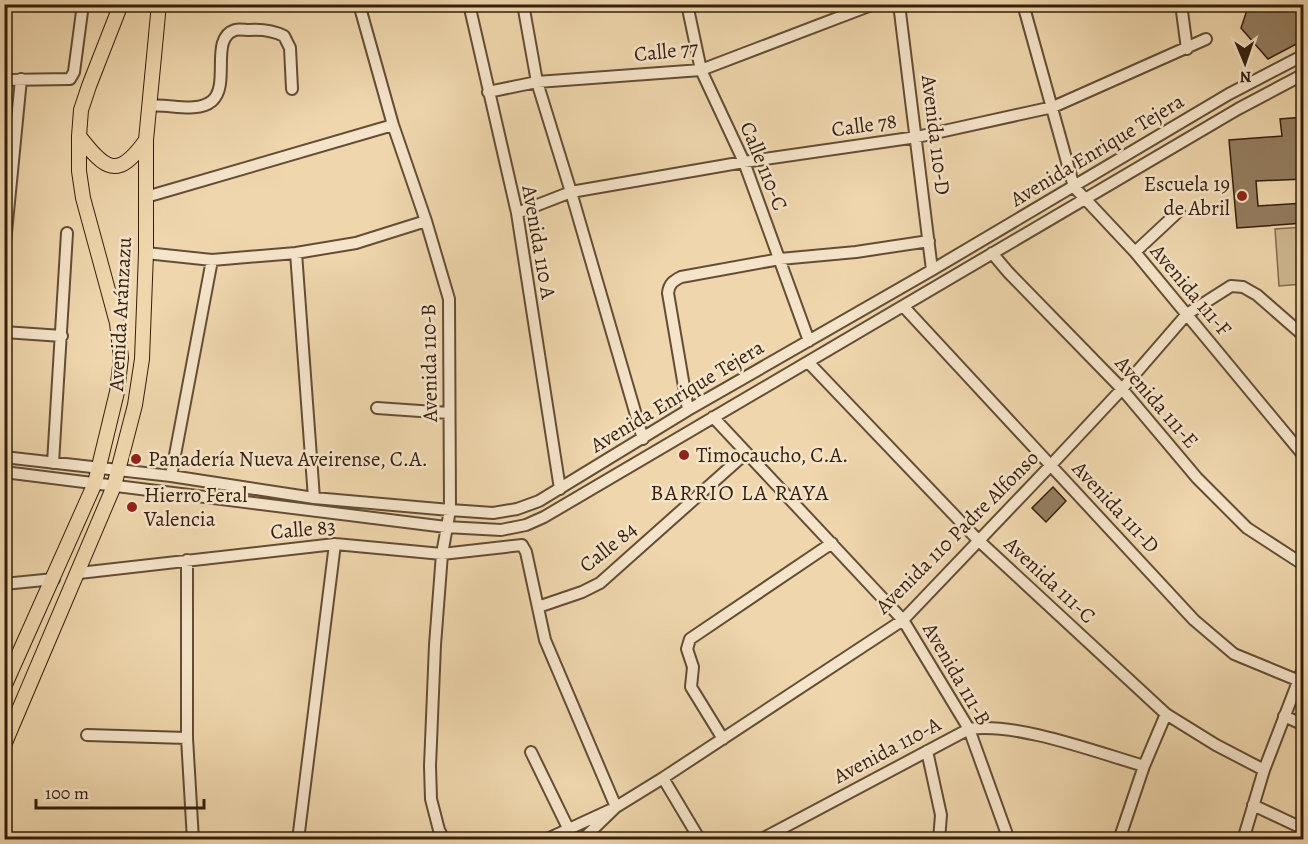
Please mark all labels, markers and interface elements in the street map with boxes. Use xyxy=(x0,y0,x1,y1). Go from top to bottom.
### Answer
north arrow xyxy=(1215,33,1275,93)
street label: Calle 77 xyxy=(633,34,700,68)
text: N xyxy=(1239,66,1252,88)
street label: Avenida 110-D xyxy=(915,72,957,197)
street label: Avenida Enrique Tejera xyxy=(1004,87,1189,213)
street label: Calle 78 xyxy=(829,107,899,143)
street label: Calle 110-C xyxy=(734,117,794,215)
place label: Escuela 19 de Abril xyxy=(1144,170,1230,222)
street label: Avenida 110 A xyxy=(515,182,563,302)
marker: Escuela 19 de Abril xyxy=(1235,189,1249,203)
street label: Avenida Aránzazu xyxy=(102,236,138,393)
street label: Avenida 111-F xyxy=(1143,237,1238,342)
street label: Avenida 110-B xyxy=(414,304,444,423)
street label: Avenida Enrique Tejera xyxy=(584,333,769,459)
street label: Avenida 111-E xyxy=(1108,349,1205,454)
place label: Timocaucho, C.A. xyxy=(696,441,848,469)
street label: Avenida 110 Padre Alfonso xyxy=(868,444,1045,621)
place label: Panadería Nueva Aveirense, C.A. xyxy=(148,445,428,473)
marker: Timocaucho, C.A. xyxy=(677,448,691,462)
marker: Panadería Nueva Aveirense, C.A. xyxy=(129,452,143,466)
street label: Avenida 111-D xyxy=(1065,454,1166,559)
district label: BARRIO LA RAYA xyxy=(650,478,830,508)
place label: Hierro Feral Valencia xyxy=(143,481,247,533)
marker: Hierro Feral Valencia xyxy=(125,500,139,514)
street label: Calle 83 xyxy=(269,512,337,546)
street label: Calle 84 xyxy=(573,515,643,579)
street label: Avenida 111-C xyxy=(997,530,1102,630)
street label: Avenida 111-B xyxy=(916,617,998,731)
street label: Avenida 110-A xyxy=(828,710,946,790)
scale bar xyxy=(36,772,204,810)
text: 100 m xyxy=(45,781,89,805)

